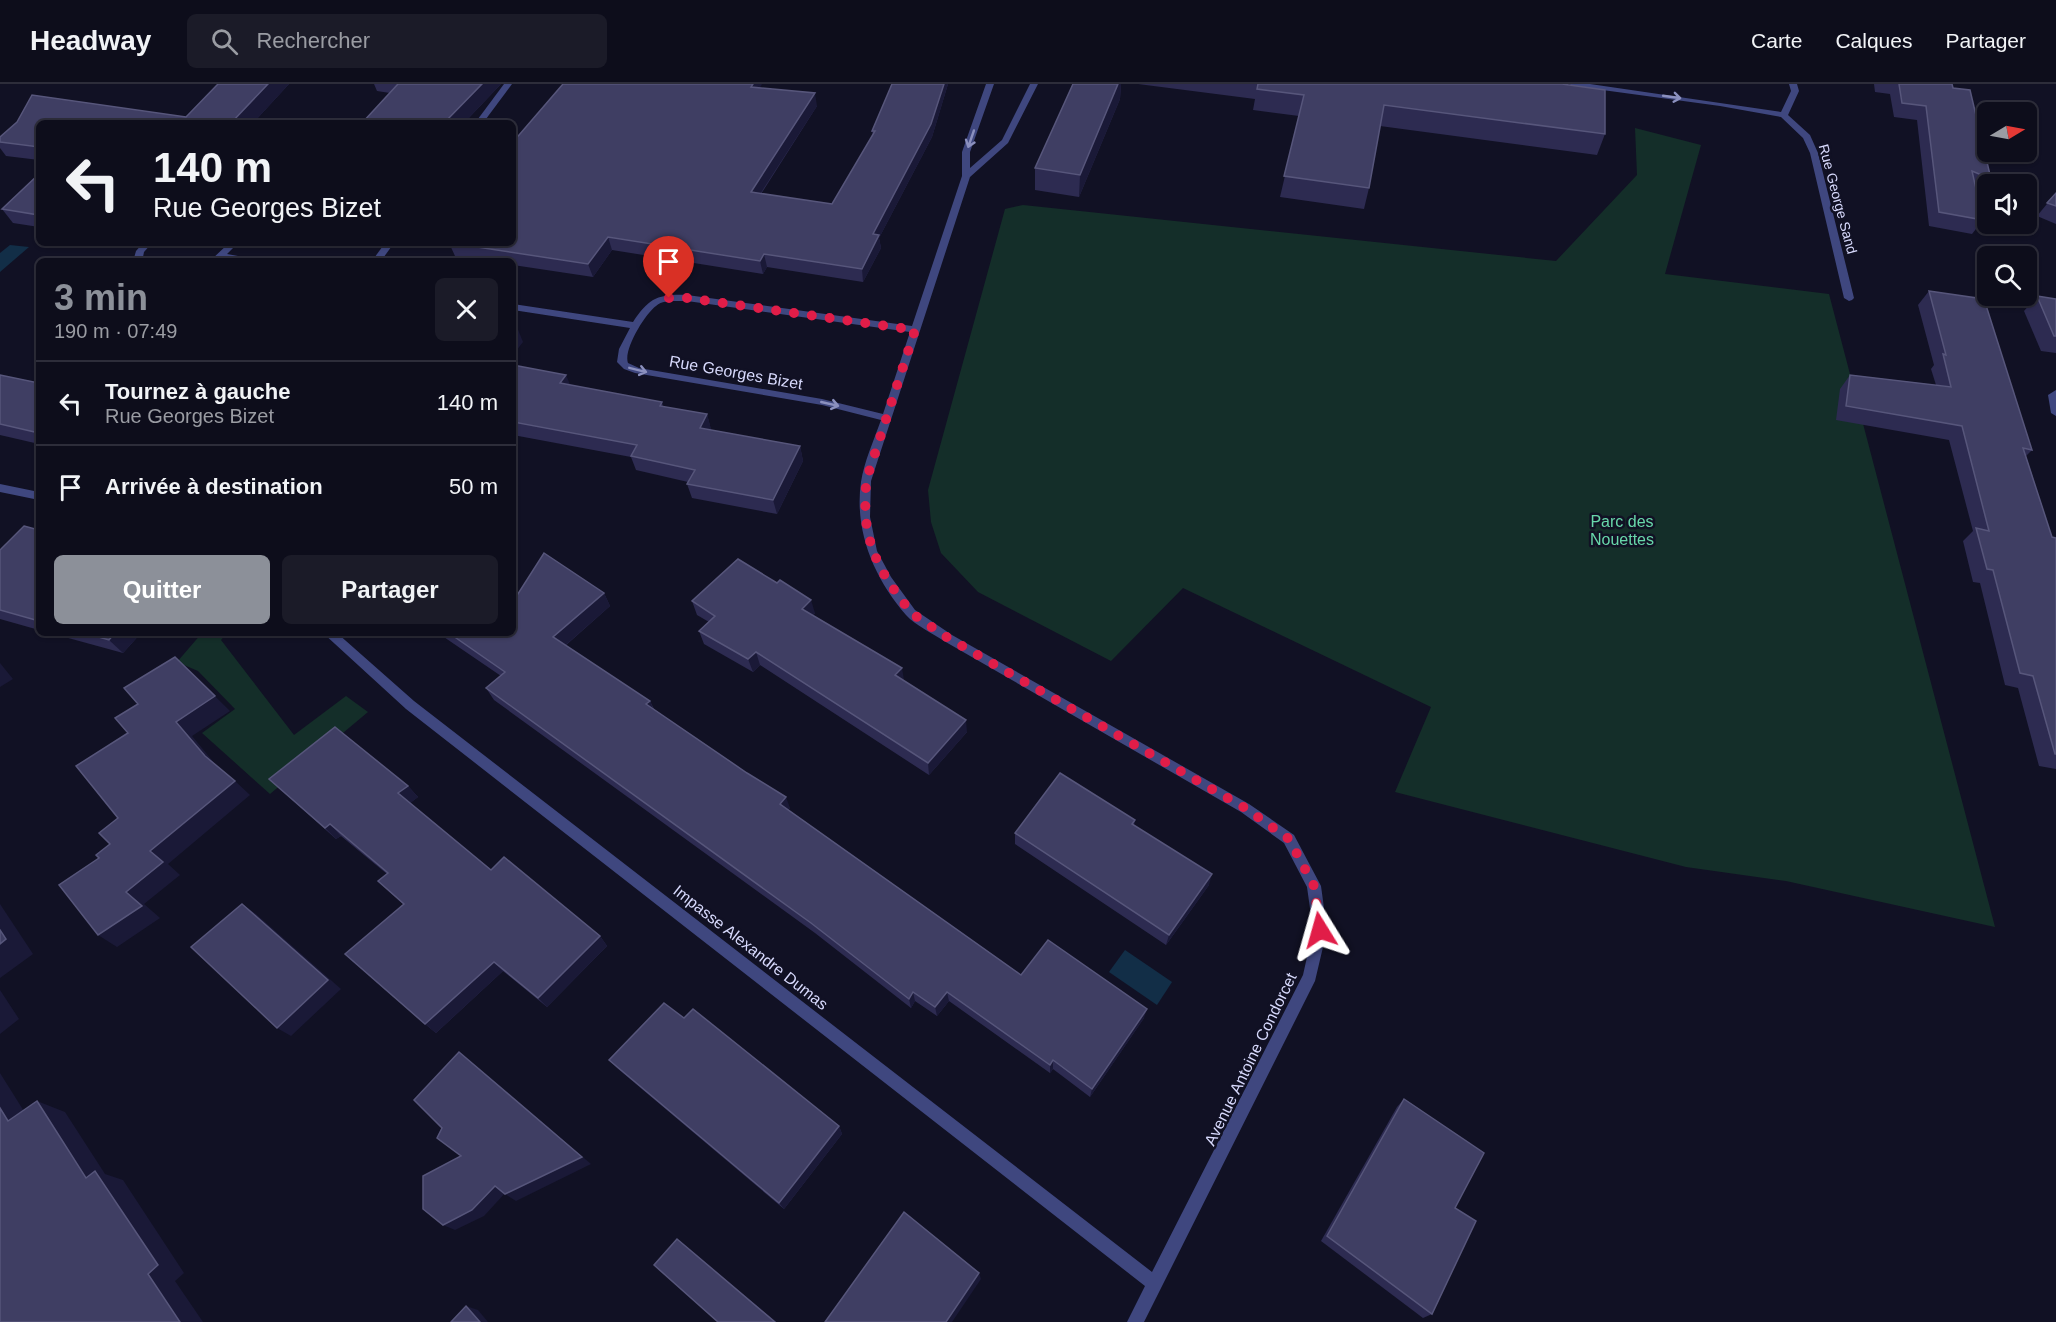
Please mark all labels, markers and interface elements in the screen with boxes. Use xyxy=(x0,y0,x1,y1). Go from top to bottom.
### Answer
search box xyxy=(187,14,607,68)
text: Headway xyxy=(30,25,151,56)
icon: search xyxy=(208,25,241,58)
text: Rechercher xyxy=(256,28,370,53)
text: Carte xyxy=(1751,29,1802,52)
text: Calques xyxy=(1835,29,1912,52)
text: Partager xyxy=(1945,29,2026,52)
one-way arrow xyxy=(1662,92,1682,103)
north arrow xyxy=(1977,102,2037,162)
map controls xyxy=(1977,102,2037,306)
one-way arrow xyxy=(965,129,976,148)
street label: Rue George Sand xyxy=(1816,142,1860,256)
icon: left xyxy=(54,144,132,222)
text: 140 m xyxy=(153,144,272,191)
button: sound xyxy=(1977,174,2037,234)
text: Rue Georges Bizet xyxy=(153,193,381,223)
pin xyxy=(643,236,694,298)
icon: arrive xyxy=(652,245,685,278)
button: search xyxy=(1977,246,2037,306)
text: 3 min xyxy=(54,277,148,318)
button: close xyxy=(435,278,498,341)
text: 190 m · 07:49 xyxy=(54,320,177,342)
street label: Rue Georges Bizet xyxy=(668,352,804,393)
one-way arrow xyxy=(628,365,647,377)
text: Tournez à gauche xyxy=(105,379,290,404)
icon: left xyxy=(54,387,87,420)
text: 140 m xyxy=(437,390,498,415)
one-way arrow xyxy=(820,399,839,411)
text: Rue Georges Bizet xyxy=(105,405,274,427)
icon: arrive xyxy=(54,471,87,504)
text: Arrivée à destination xyxy=(105,474,323,499)
text: 50 m xyxy=(449,474,498,499)
park label: Parc des Nouettes xyxy=(1590,513,1654,548)
button: Quitter xyxy=(54,555,270,624)
button: Partager xyxy=(282,555,498,624)
street label: Impasse Alexandre Dumas xyxy=(670,882,831,1013)
position arrow xyxy=(1288,898,1352,962)
street label: Avenue Antoine Condorcet xyxy=(1201,970,1300,1148)

